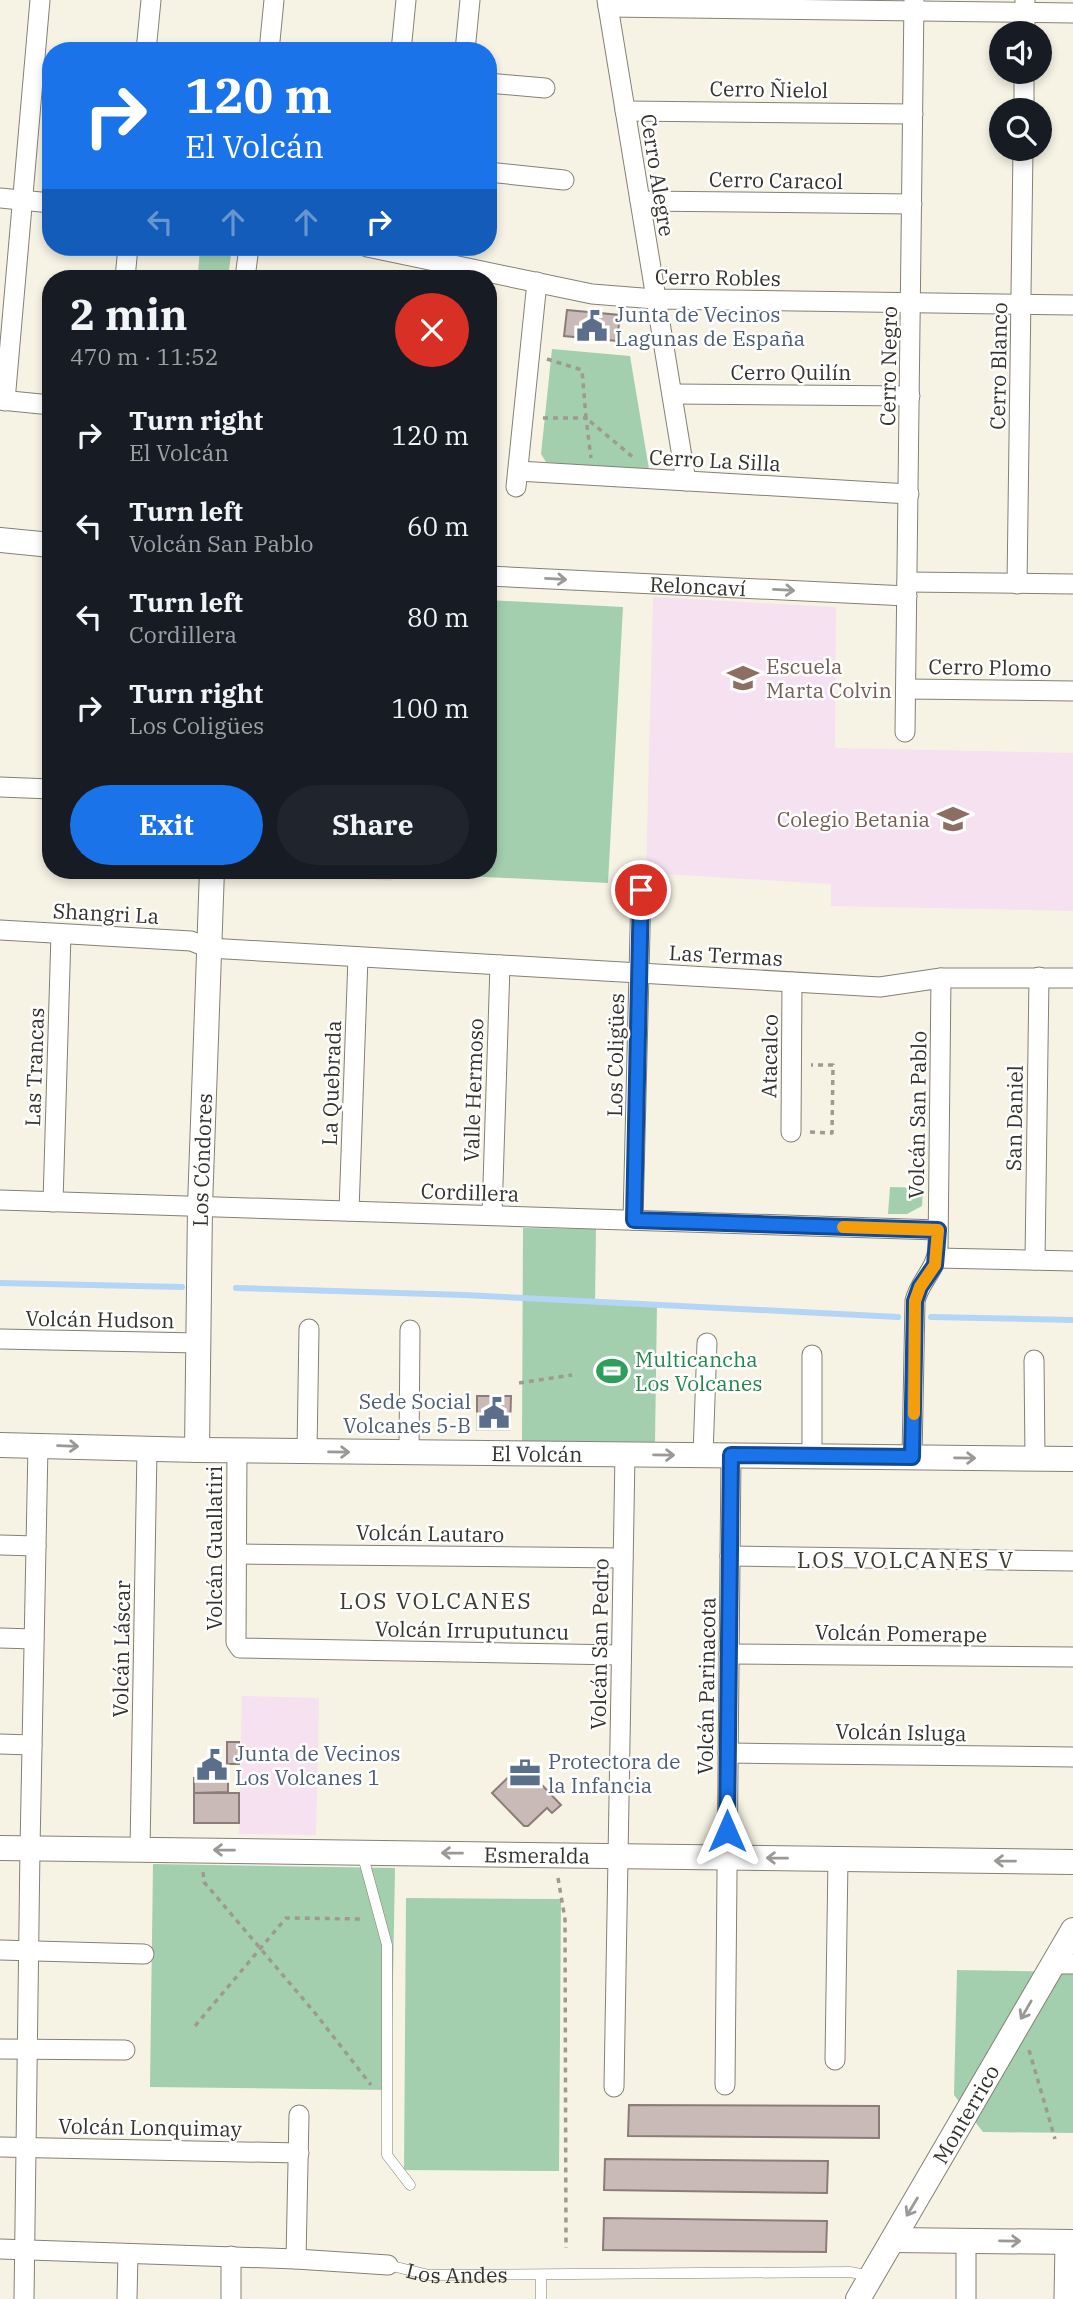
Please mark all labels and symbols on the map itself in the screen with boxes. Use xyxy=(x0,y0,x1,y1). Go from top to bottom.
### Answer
street label: Cerro Ñielol xyxy=(709,74,829,104)
street label: Cerro Alegre xyxy=(634,112,682,238)
street label: Cerro Caracol xyxy=(709,165,843,195)
street label: Cerro Robles xyxy=(655,262,781,292)
place label: Junta de Vecinos Lagunas de España xyxy=(615,300,805,352)
street label: Cerro Blanco xyxy=(983,302,1013,430)
street label: Cerro Negro xyxy=(873,306,903,426)
public building icon: Junta de Vecinos Lagunas de España xyxy=(575,309,609,343)
street label: Cerro Quilín xyxy=(731,358,851,386)
street label: Cerro La Silla xyxy=(648,443,782,477)
street label: Reloncaví xyxy=(649,570,747,602)
one-way arrow xyxy=(545,573,568,586)
one-way arrow xyxy=(772,584,795,597)
place label: Escuela Marta Colvin xyxy=(766,652,892,704)
street label: Cerro Plomo xyxy=(928,652,1052,682)
school or university icon: Escuela Marta Colvin xyxy=(726,661,760,695)
school or university icon: Colegio Betania xyxy=(936,802,970,836)
place label: Colegio Betania xyxy=(777,805,930,833)
pin xyxy=(611,860,671,920)
street label: Shangri La xyxy=(52,896,160,930)
street label: Las Termas xyxy=(668,938,784,972)
street label: Los Coligües xyxy=(600,993,630,1117)
street label: Las Trancas xyxy=(18,1007,50,1127)
street label: Atacalco xyxy=(754,1014,784,1098)
street label: Valle Hermoso xyxy=(456,1018,490,1162)
street label: La Quebrada xyxy=(315,1020,347,1146)
street label: Volcán San Pablo xyxy=(902,1031,932,1199)
street label: San Daniel xyxy=(999,1065,1029,1171)
street label: Los Cóndores xyxy=(186,1093,218,1227)
street label: Cordillera xyxy=(420,1176,520,1208)
street label: Volcán Hudson xyxy=(25,1304,175,1334)
place label: Multicancha Los Volcanes xyxy=(635,1345,763,1397)
sports icon: Multicancha Los Volcanes xyxy=(595,1354,629,1388)
place label: Sede Social Volcanes 5-B xyxy=(343,1387,471,1439)
public building icon: Sede Social Volcanes 5-B xyxy=(477,1396,511,1430)
street label: El Volcán xyxy=(491,1439,583,1468)
one-way arrow xyxy=(56,1440,79,1453)
one-way arrow xyxy=(327,1445,350,1458)
one-way arrow xyxy=(652,1448,675,1462)
one-way arrow xyxy=(953,1451,976,1465)
street label: Volcán Guallatiri xyxy=(200,1466,228,1630)
street label: Volcán Lautaro xyxy=(356,1518,504,1548)
district label: LOS VOLCANES V xyxy=(797,1544,1015,1574)
street label: Volcán San Pedro xyxy=(584,1558,614,1730)
street label: Volcán Láscar xyxy=(106,1579,136,1718)
district label: LOS VOLCANES xyxy=(339,1585,533,1615)
street label: Volcán Parinacota xyxy=(690,1597,722,1775)
street label: Volcán Irruputuncu xyxy=(375,1614,569,1646)
street label: Volcán Pomerape xyxy=(815,1617,987,1649)
street label: Volcán Isluga xyxy=(835,1717,967,1747)
place label: Junta de Vecinos Los Volcanes 1 xyxy=(235,1739,401,1791)
place label: Protectora de la Infancia xyxy=(548,1747,681,1799)
public building icon: Junta de Vecinos Los Volcanes 1 xyxy=(195,1748,229,1782)
office icon: Protectora de la Infancia xyxy=(508,1756,542,1790)
position arrow xyxy=(690,1794,764,1868)
street label: Esmeralda xyxy=(484,1840,590,1870)
one-way arrow xyxy=(213,1844,236,1857)
one-way arrow xyxy=(441,1847,464,1860)
one-way arrow xyxy=(766,1851,789,1865)
one-way arrow xyxy=(994,1854,1017,1868)
one-way arrow xyxy=(1019,2000,1033,2020)
street label: Monterrico xyxy=(926,2060,1006,2169)
street label: Volcán Lonquimay xyxy=(58,2111,243,2143)
one-way arrow xyxy=(905,2197,919,2217)
one-way arrow xyxy=(998,2234,1021,2248)
street label: Los Andes xyxy=(403,2256,508,2289)

